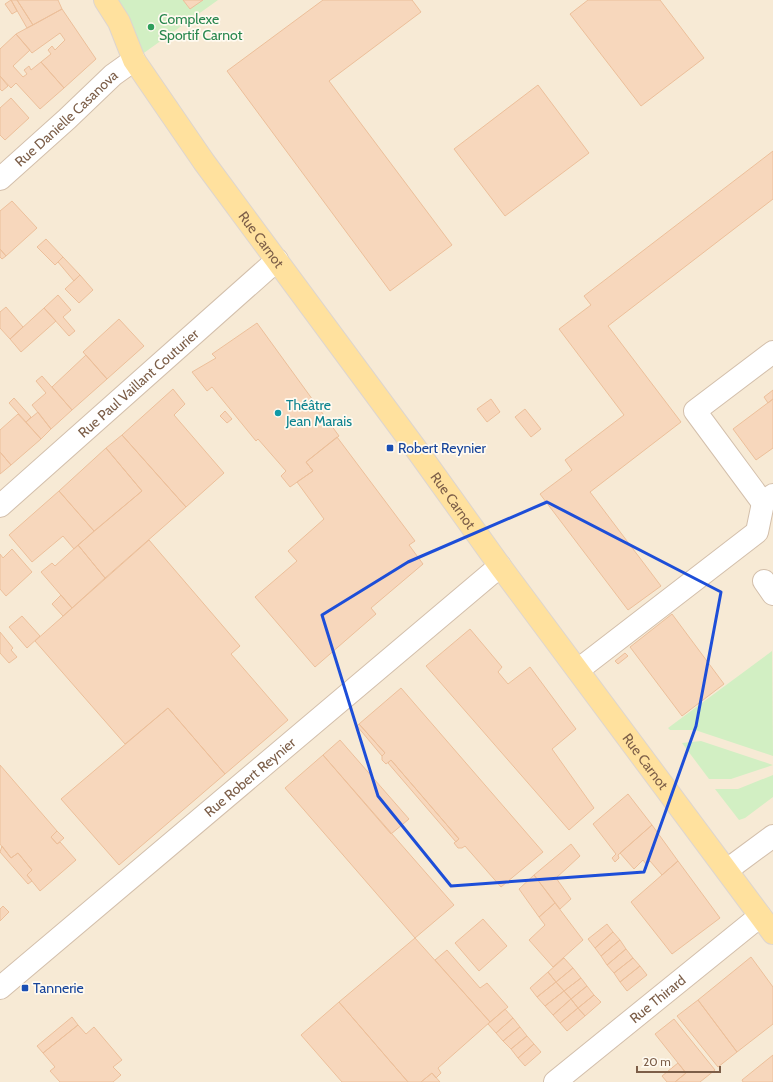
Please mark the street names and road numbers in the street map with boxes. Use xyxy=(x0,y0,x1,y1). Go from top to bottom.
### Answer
street label: Rue Danielle Casanova xyxy=(11,65,121,171)
street label: Rue Carnot xyxy=(234,208,288,272)
street label: Rue Paul Vaillant Couturier xyxy=(74,324,203,442)
street label: Rue Carnot xyxy=(427,469,480,533)
street label: Rue Carnot xyxy=(618,730,672,793)
street label: Rue Robert Reynier xyxy=(201,733,300,821)
street label: Rue Thirard xyxy=(626,971,689,1027)

